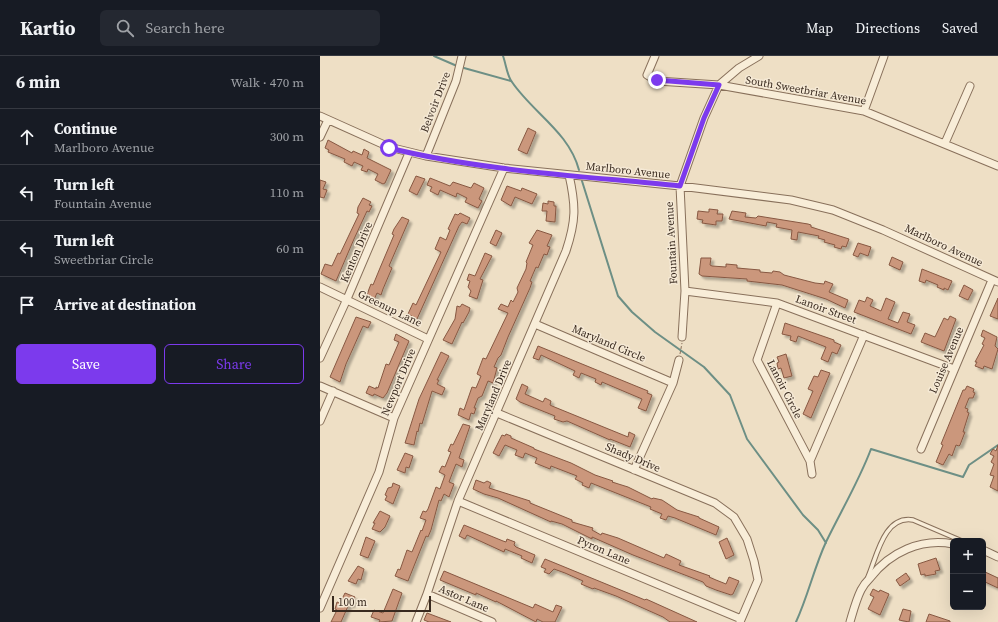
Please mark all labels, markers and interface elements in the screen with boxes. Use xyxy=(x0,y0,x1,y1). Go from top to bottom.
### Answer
search box xyxy=(100,10,380,46)
text: Kartio xyxy=(20,15,76,41)
icon: search xyxy=(114,17,136,39)
text: Search here xyxy=(146,17,225,38)
text: Map xyxy=(806,18,833,38)
text: Directions xyxy=(855,18,920,38)
text: Saved xyxy=(942,18,978,38)
street label: Belvoir Drive xyxy=(417,69,454,135)
text: 6 min xyxy=(16,70,60,94)
route end xyxy=(648,71,666,89)
street label: South Sweetbriar Avenue xyxy=(744,72,868,109)
text: Walk · 470 m xyxy=(231,74,304,91)
text: Continue xyxy=(54,118,117,139)
icon: ahead xyxy=(16,126,38,148)
text: 300 m xyxy=(270,128,304,145)
text: Marlboro Avenue xyxy=(54,139,154,156)
route start xyxy=(380,139,398,157)
street label: Marlboro Avenue xyxy=(585,159,671,182)
text: Turn left xyxy=(54,174,114,195)
icon: left xyxy=(16,182,38,204)
text: 110 m xyxy=(270,184,304,201)
text: Fountain Avenue xyxy=(54,195,152,212)
street label: Fountain Avenue xyxy=(662,201,681,285)
street label: Kenton Drive xyxy=(337,219,376,285)
street label: Marlboro Avenue xyxy=(902,221,986,270)
text: Turn left xyxy=(54,230,114,251)
icon: left xyxy=(16,238,38,260)
text: 60 m xyxy=(276,240,304,257)
text: Sweetbriar Circle xyxy=(54,251,154,268)
street label: Greenup Lane xyxy=(355,286,425,331)
street label: Lanoir Street xyxy=(793,292,859,328)
icon: arrive xyxy=(16,294,38,316)
text: Arrive at destination xyxy=(54,294,196,315)
street label: Maryland Circle xyxy=(570,321,648,366)
street label: Louise Avenue xyxy=(926,324,967,396)
button: Save xyxy=(16,344,156,384)
button: Share xyxy=(164,344,304,384)
street label: Newport Drive xyxy=(378,346,420,418)
street label: Maryland Drive xyxy=(472,357,515,433)
street label: Lanoir Circle xyxy=(763,357,806,422)
street label: Shady Drive xyxy=(603,439,663,476)
street label: Pyron Lane xyxy=(575,533,633,569)
map controls xyxy=(950,538,986,610)
button: + xyxy=(950,538,986,574)
button: − xyxy=(950,574,986,610)
street label: Astor Lane xyxy=(436,581,492,616)
scale bar xyxy=(332,594,431,613)
text: 100 m xyxy=(338,595,367,610)

